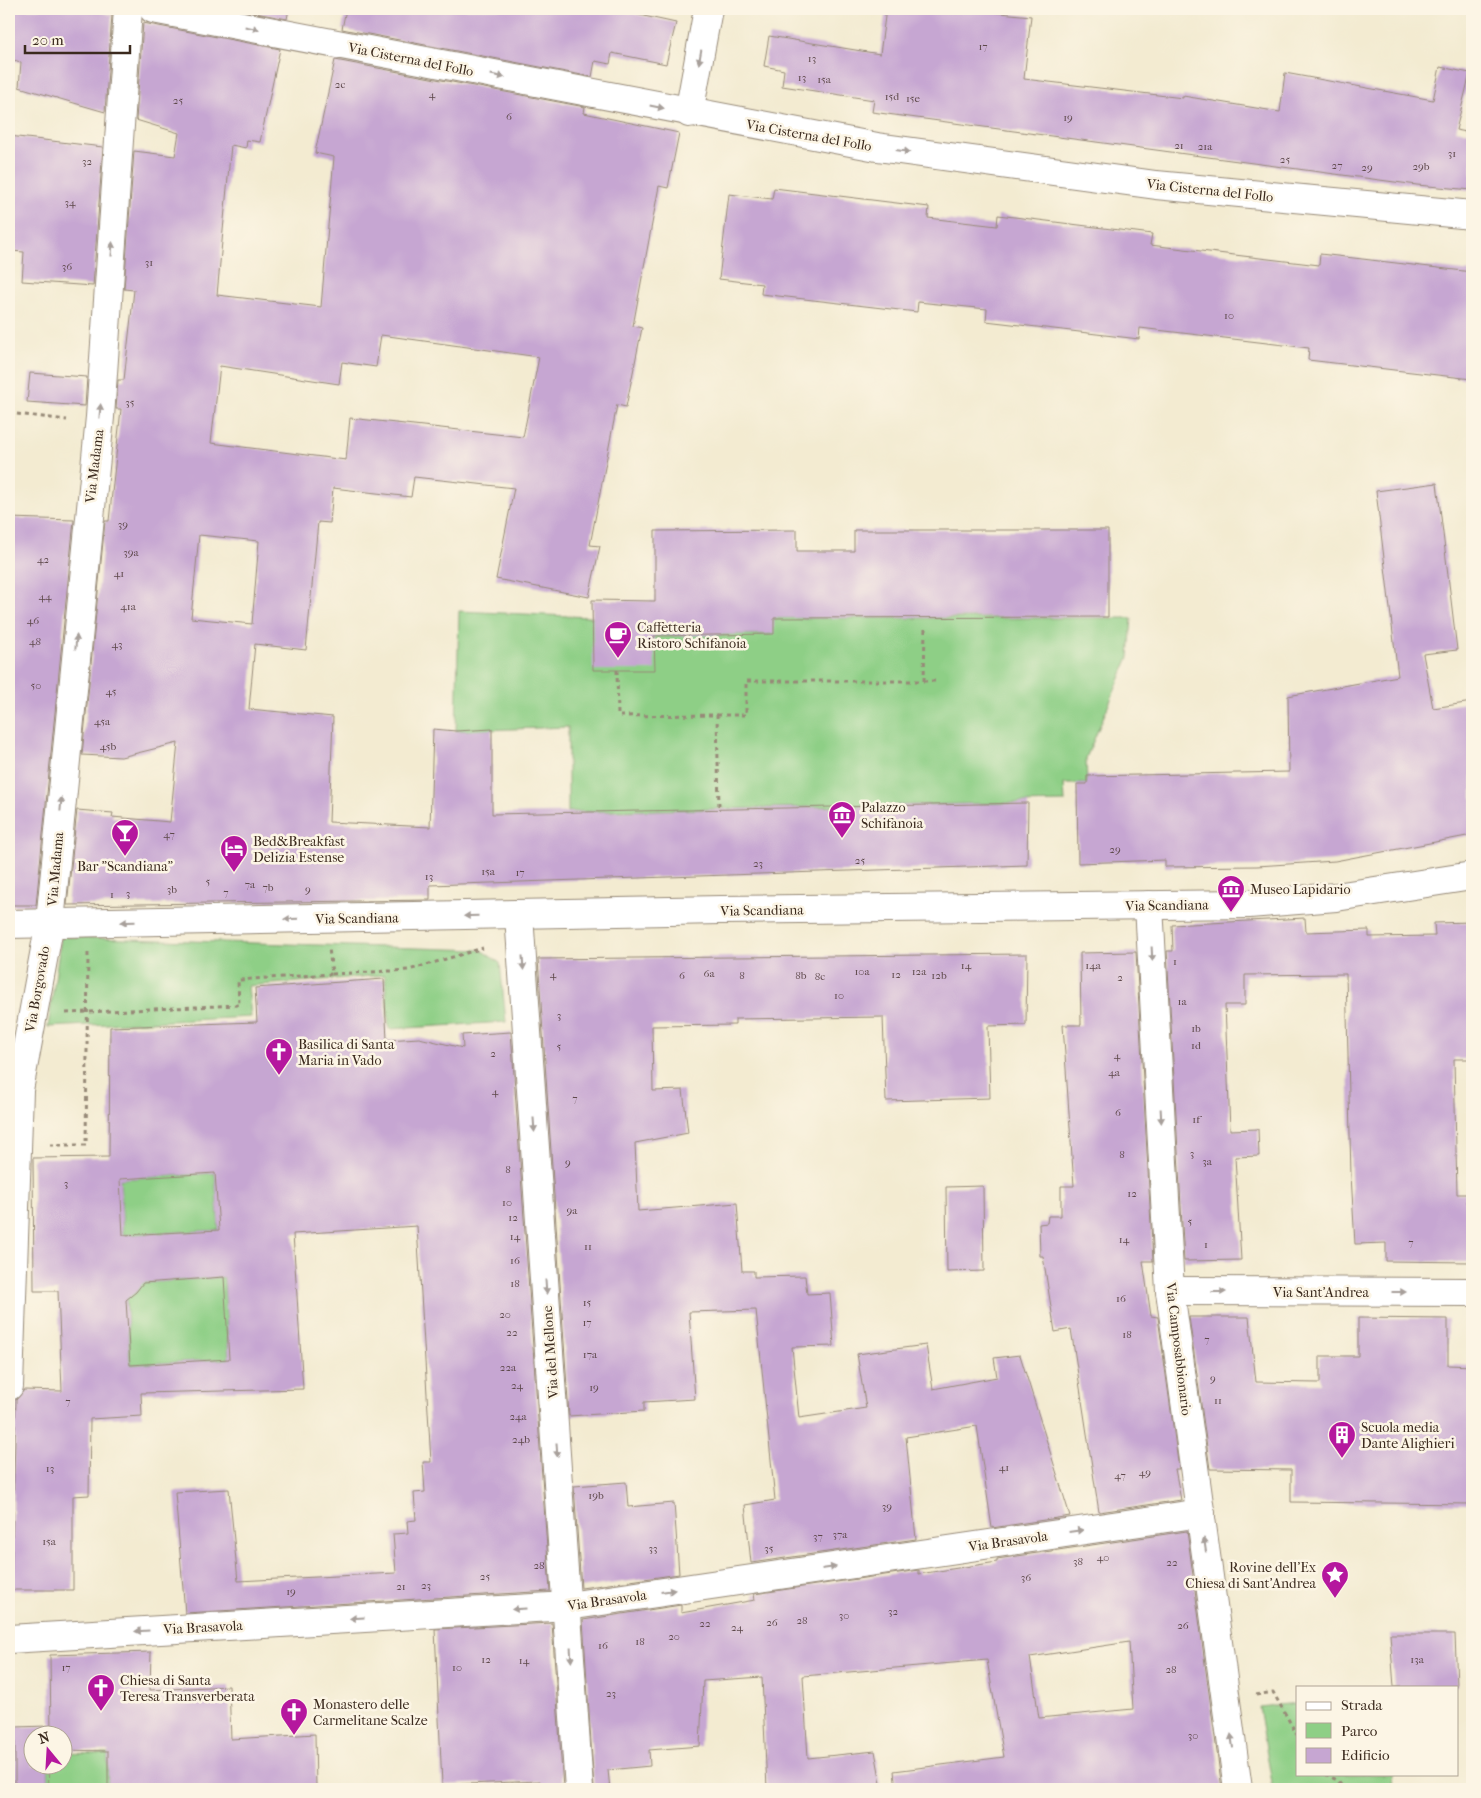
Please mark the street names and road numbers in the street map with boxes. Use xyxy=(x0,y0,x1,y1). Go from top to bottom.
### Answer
street label: Via Cisterna del Follo xyxy=(346,39,475,80)
street label: Via Cisterna del Follo xyxy=(744,116,873,155)
street label: Via Cisterna del Follo xyxy=(1145,175,1274,206)
street label: Via Madama xyxy=(81,428,108,505)
street label: Via Madama xyxy=(44,831,67,908)
street label: Via Scandiana xyxy=(1124,896,1209,915)
street label: Via Scandiana xyxy=(719,901,804,920)
street label: Via Scandiana xyxy=(314,909,399,928)
street label: Via Borgovado xyxy=(21,945,53,1034)
street label: Via Camposabbionario xyxy=(1162,1281,1195,1417)
street label: Via Sant'Andrea xyxy=(1272,1284,1369,1301)
street label: Via del Mellone xyxy=(539,1305,562,1400)
street label: Via Brasavola xyxy=(966,1527,1049,1556)
street label: Via Brasavola xyxy=(565,1586,648,1615)
street label: Via Brasavola xyxy=(162,1617,244,1638)

